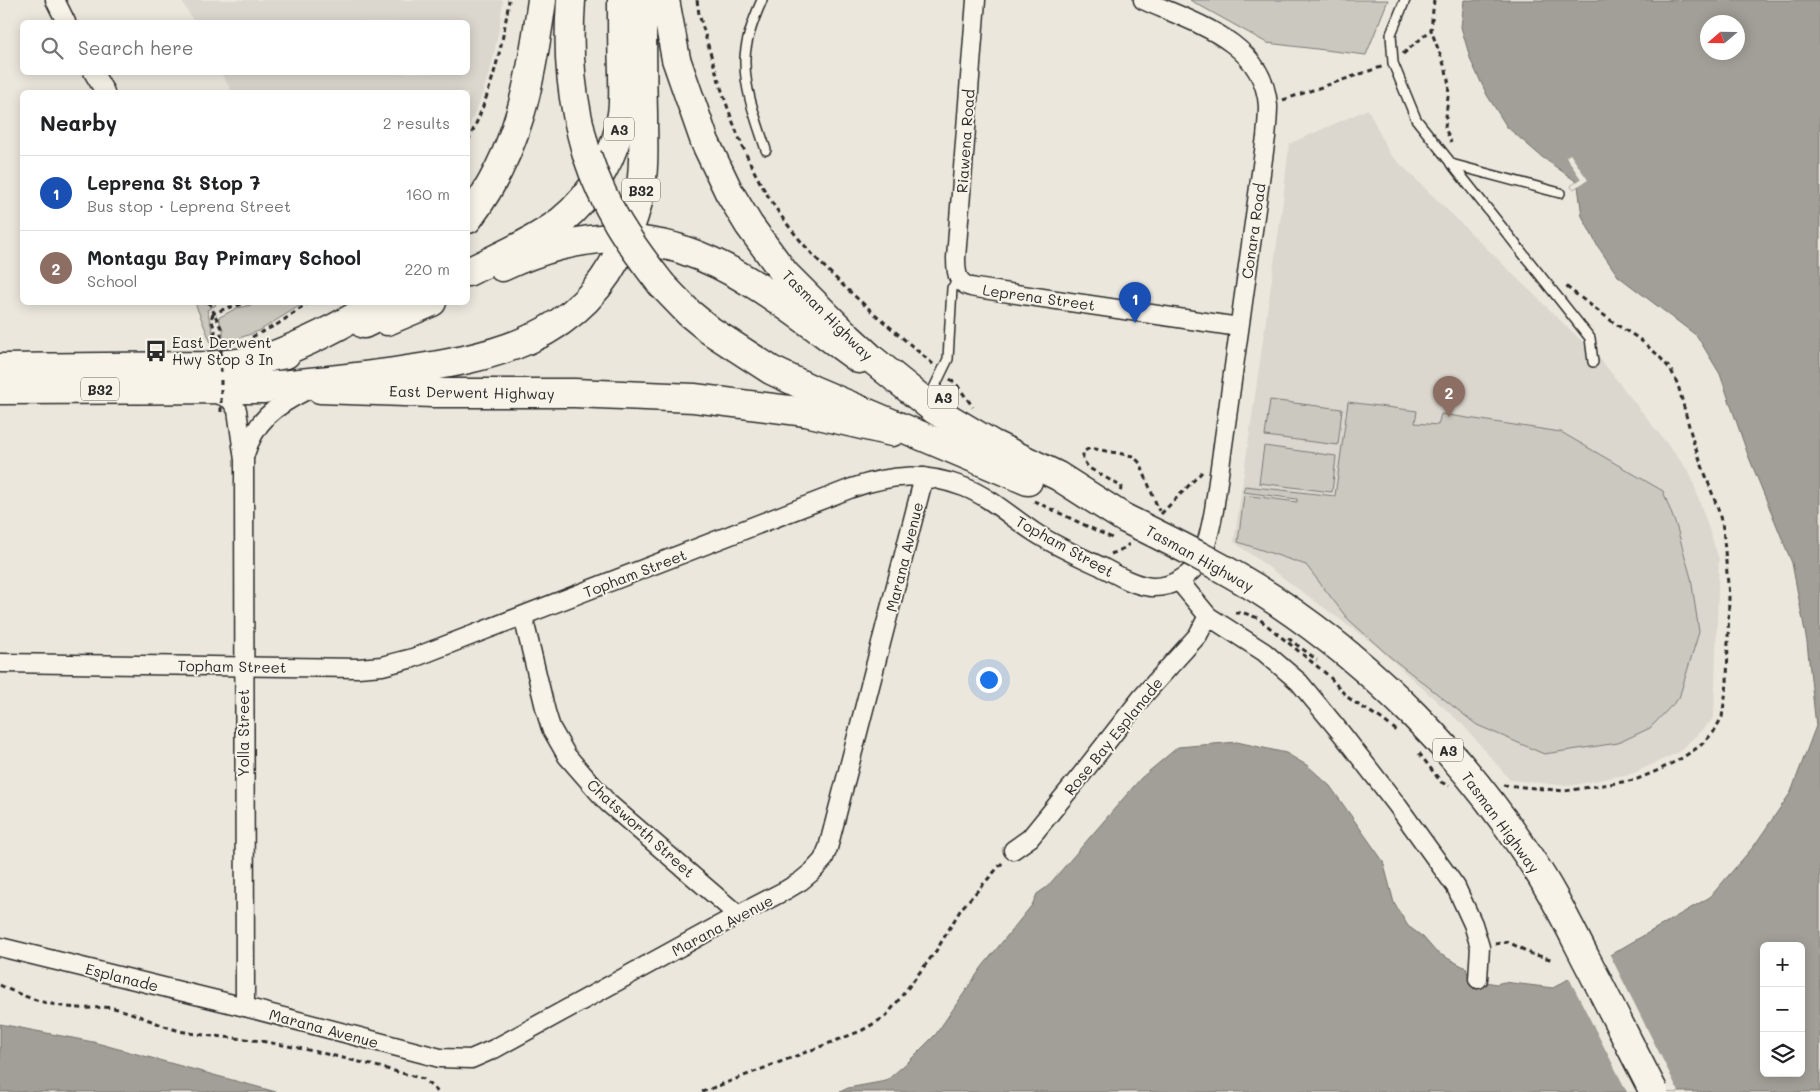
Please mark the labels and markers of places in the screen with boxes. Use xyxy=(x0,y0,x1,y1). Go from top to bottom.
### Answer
pin: 1 xyxy=(1119,282,1151,323)
place label: East Derwent Hwy Stop 3 In xyxy=(172,332,273,369)
bus stop icon: East Derwent Hwy Stop 3 In xyxy=(143,338,169,364)
pin: 2 xyxy=(1433,376,1465,417)

